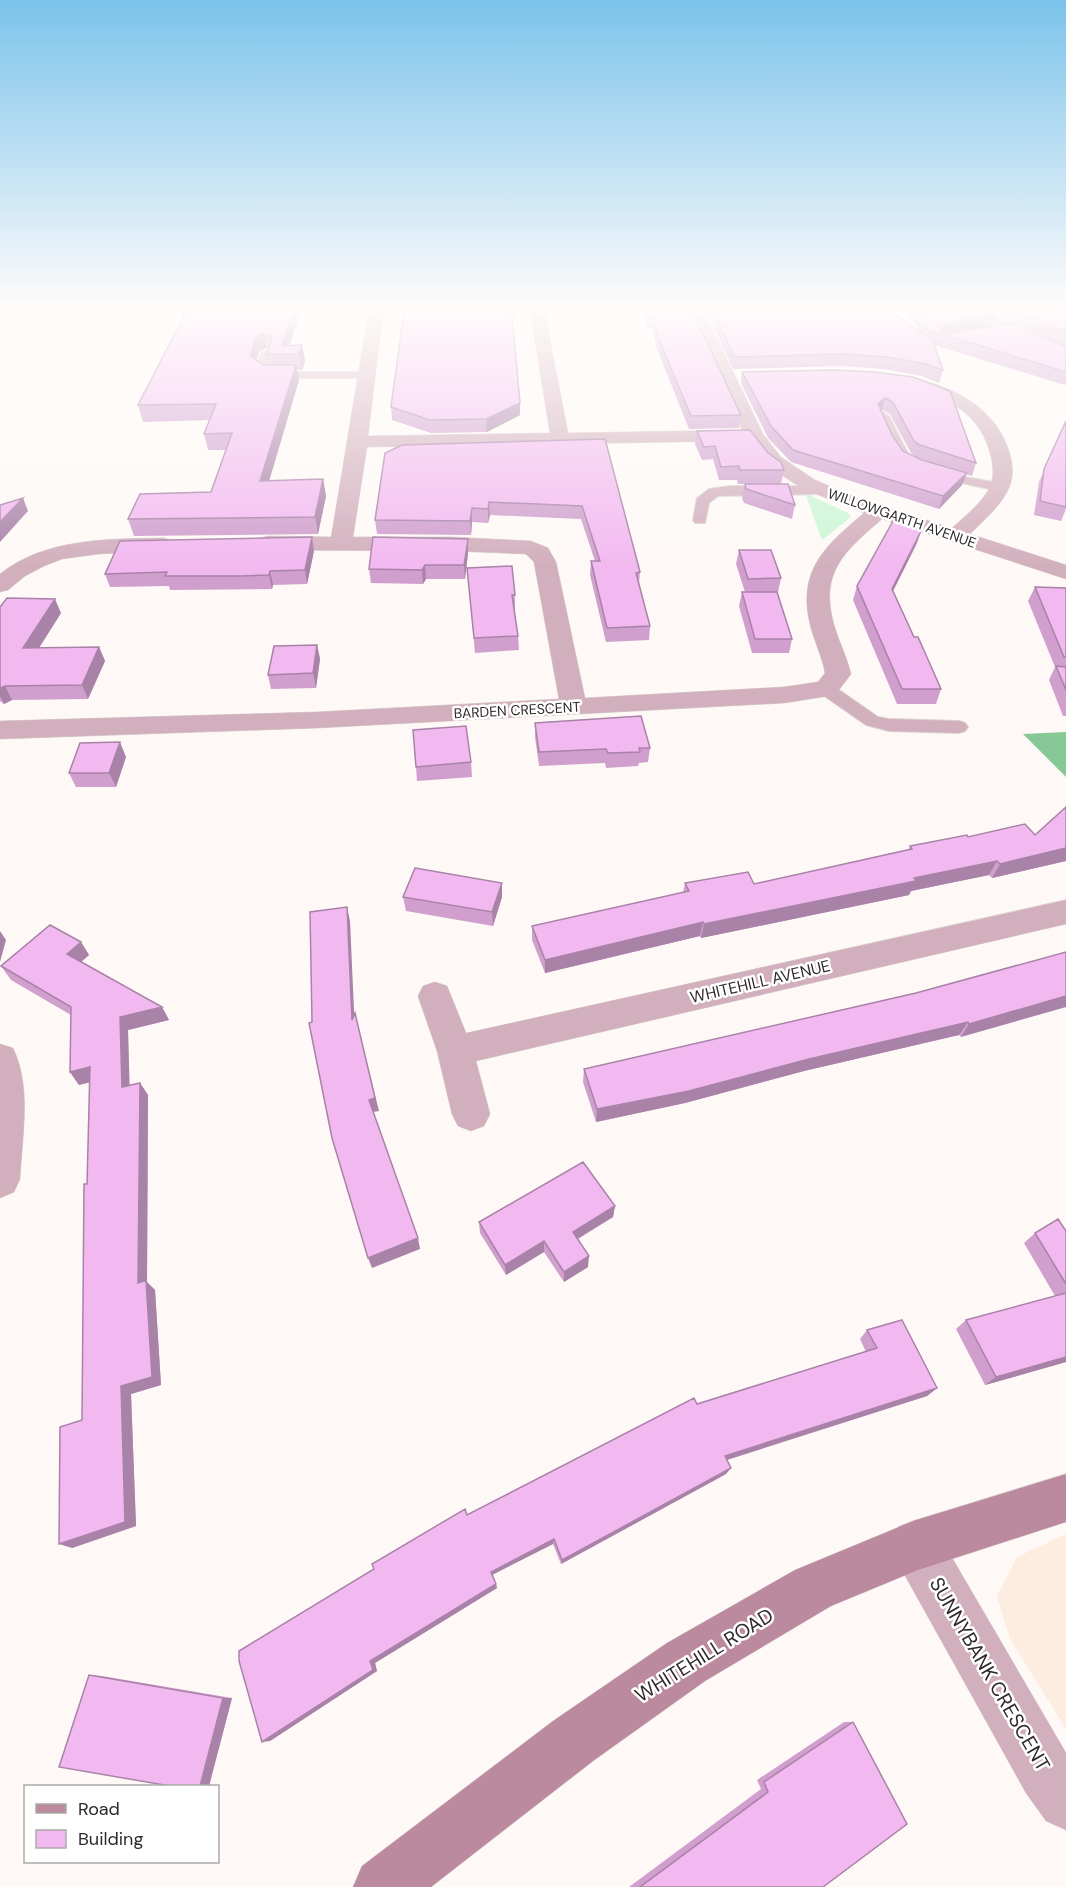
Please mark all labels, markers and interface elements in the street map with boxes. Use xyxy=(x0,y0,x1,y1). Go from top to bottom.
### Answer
street label: WILLOWGARTH AVENUE xyxy=(825,484,979,552)
street label: BARDEN CRESCENT xyxy=(453,698,581,722)
street label: WHITEHILL AVENUE xyxy=(688,955,832,1008)
street label: SUNNYBANK CRESCENT xyxy=(924,1572,1056,1776)
street label: WHITEHILL ROAD xyxy=(630,1602,778,1708)
legend xyxy=(24,1785,219,1863)
text: Road xyxy=(78,1797,120,1821)
text: Building xyxy=(78,1827,143,1851)

